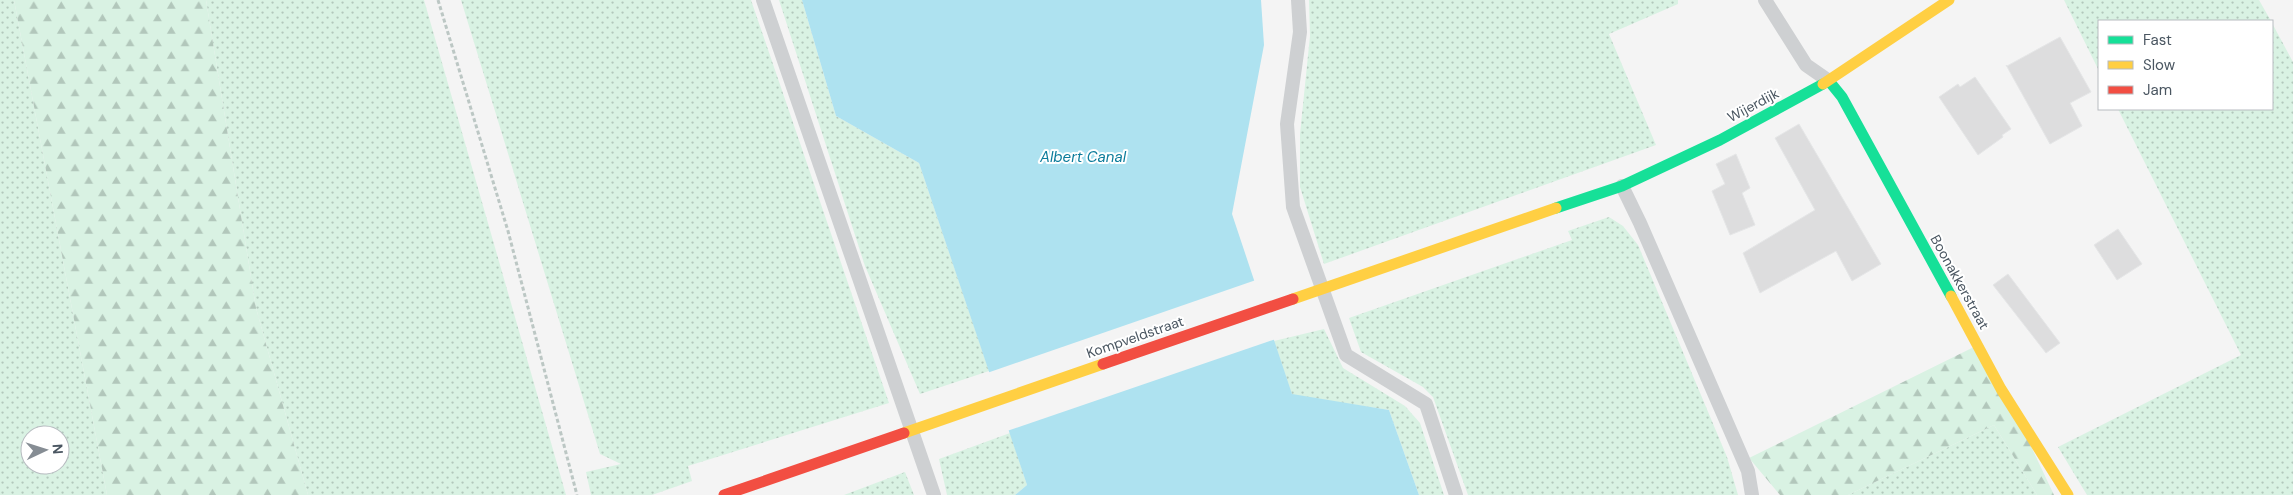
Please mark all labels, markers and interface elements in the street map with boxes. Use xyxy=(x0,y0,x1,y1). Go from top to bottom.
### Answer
legend xyxy=(2098,20,2273,110)
text: Fast xyxy=(2143,30,2172,50)
text: Slow xyxy=(2143,55,2176,75)
text: Jam xyxy=(2143,80,2172,100)
street label: Wijerdijk xyxy=(1724,84,1782,126)
water label: Albert Canal xyxy=(1039,147,1127,167)
street label: Boonakkerstraat xyxy=(1927,232,1993,332)
street label: Kompveldstraat xyxy=(1084,312,1186,362)
north arrow xyxy=(20,425,70,475)
text: N xyxy=(49,443,67,455)

